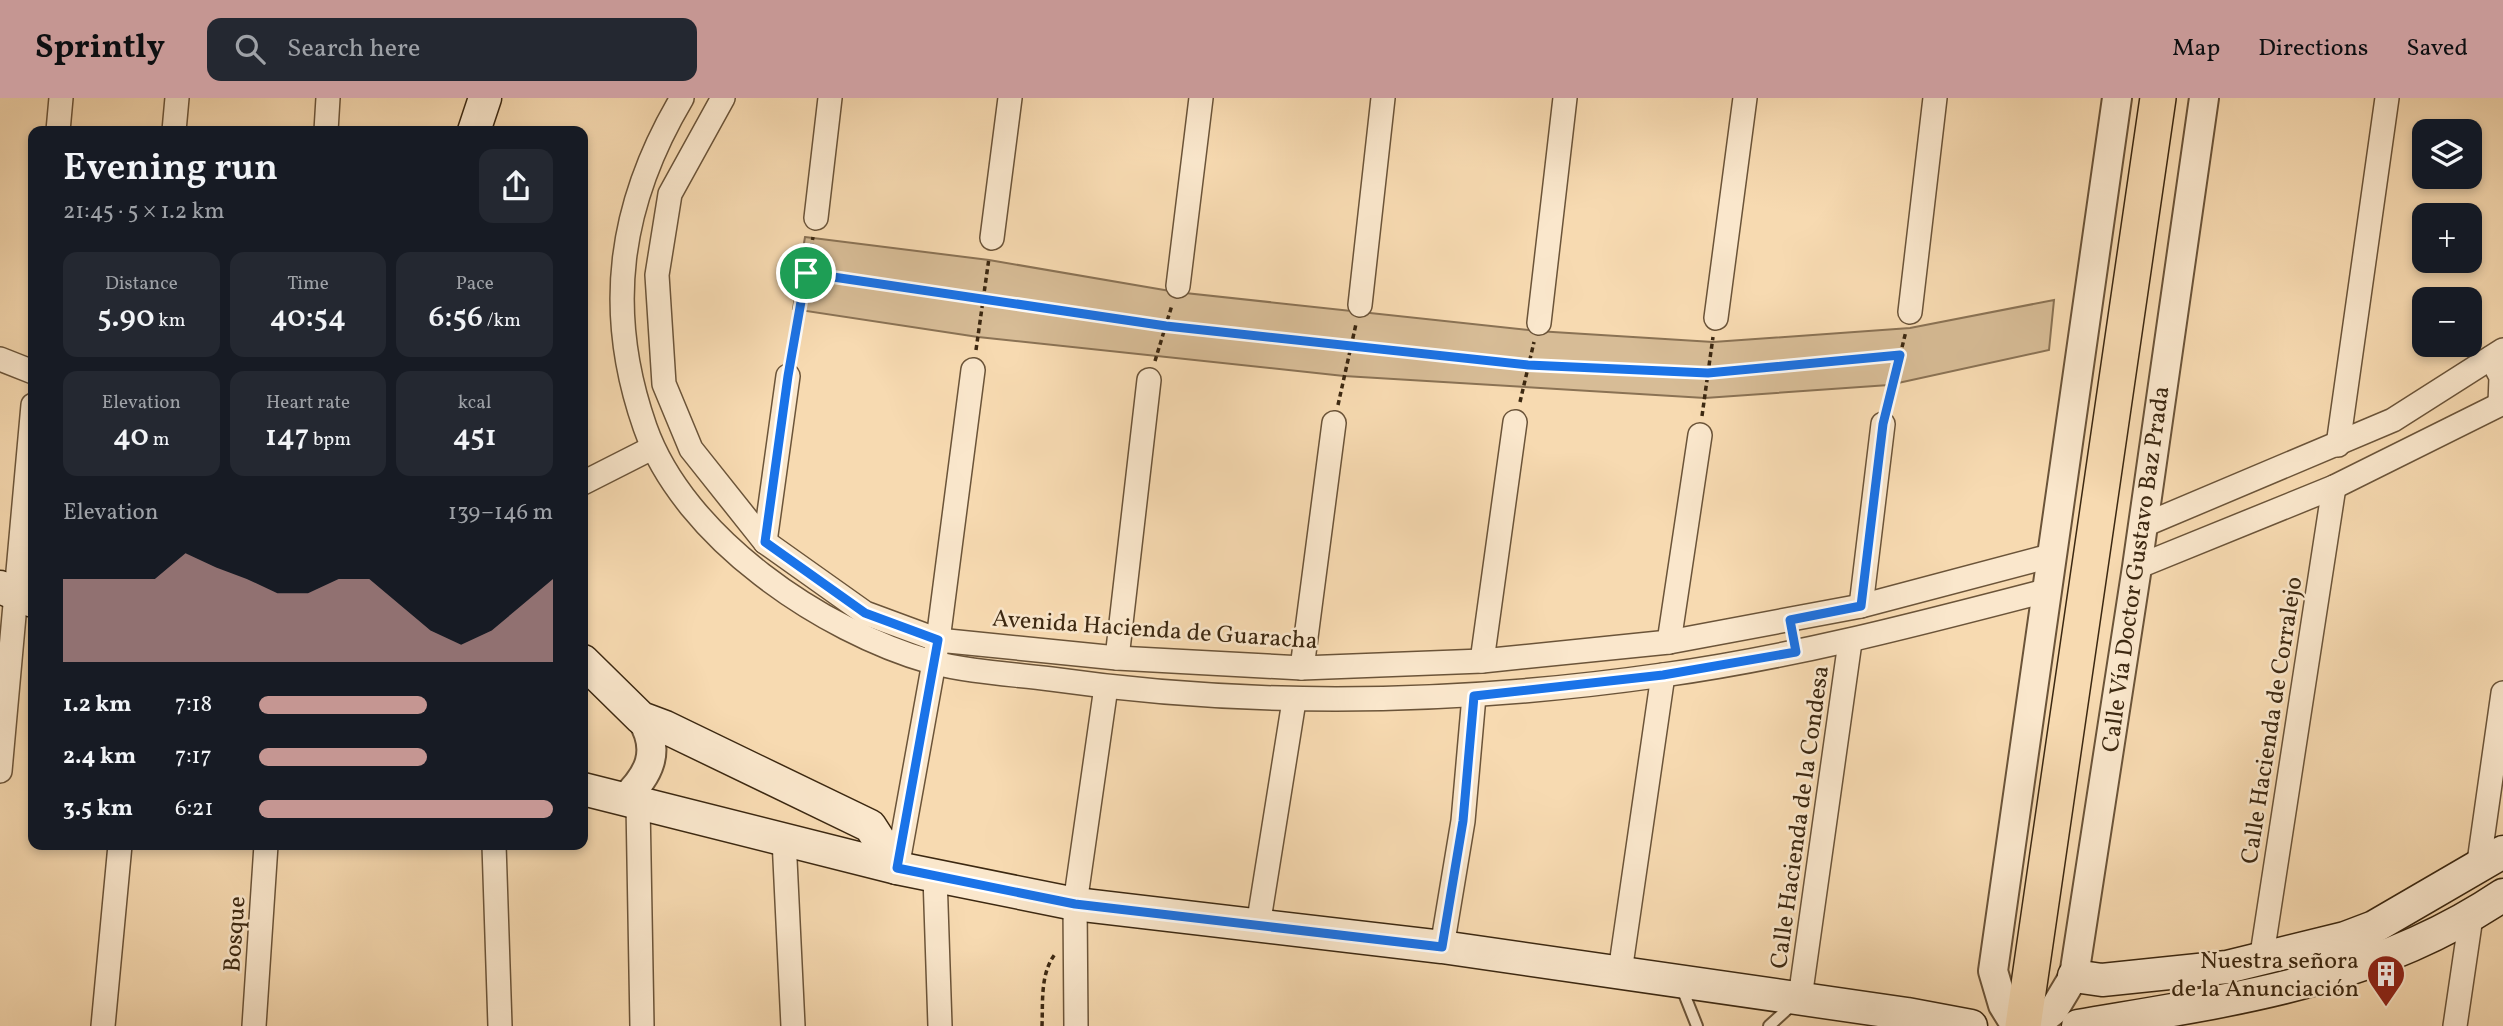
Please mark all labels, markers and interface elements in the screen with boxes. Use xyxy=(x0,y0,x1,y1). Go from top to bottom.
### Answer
search box xyxy=(207,18,697,81)
text: Sprintly xyxy=(35,26,165,72)
icon: search xyxy=(231,30,269,68)
text: Search here xyxy=(287,31,420,67)
text: Map xyxy=(2172,32,2220,66)
text: Directions xyxy=(2258,32,2368,66)
text: Saved xyxy=(2406,32,2468,66)
map controls xyxy=(2412,119,2482,357)
button: layers xyxy=(2412,119,2482,189)
text: Evening run xyxy=(63,143,278,196)
button: share xyxy=(479,149,553,223)
text: 21:45 · 5 × 1.2 km xyxy=(63,196,225,228)
button: + xyxy=(2412,203,2482,273)
pin xyxy=(776,243,836,303)
icon: arrive xyxy=(787,254,825,292)
text: Distance xyxy=(105,271,178,297)
text: Time xyxy=(287,271,329,297)
text: Pace xyxy=(456,271,494,297)
button: − xyxy=(2412,287,2482,357)
text: 5.90 xyxy=(97,297,154,339)
text: 40:54 xyxy=(270,297,346,339)
text: 6:56 xyxy=(429,297,483,339)
text: km xyxy=(154,308,185,334)
text: /km xyxy=(483,308,521,334)
street label: Calle Vía Doctor Gustavo Baz Prada xyxy=(2094,384,2180,755)
text: Elevation xyxy=(102,390,181,416)
text: Heart rate xyxy=(266,390,350,416)
text: kcal xyxy=(458,390,492,416)
text: 40 xyxy=(113,416,149,458)
text: 147 xyxy=(265,416,309,458)
text: 451 xyxy=(453,416,497,458)
text: m xyxy=(149,427,170,453)
text: bpm xyxy=(309,427,351,453)
text: Elevation xyxy=(63,497,159,529)
text: 139–146 m xyxy=(448,497,553,529)
street label: Calle Hacienda de Corralejo xyxy=(2233,574,2312,866)
street label: Avenida Hacienda de Guaracha xyxy=(991,603,1319,659)
street label: Calle Hacienda de la Condesa xyxy=(1763,664,1839,971)
text: 1.2 km xyxy=(63,689,132,721)
text: 7:18 xyxy=(175,689,212,721)
text: 2.4 km xyxy=(63,741,136,773)
text: 7:17 xyxy=(175,741,212,773)
text: 3.5 km xyxy=(63,793,133,825)
text: 6:21 xyxy=(175,793,213,825)
street label: Bosque xyxy=(216,895,256,973)
place label: Nuestra señora de la Anunciación xyxy=(2171,945,2359,1007)
building icon: Nuestra señora de la Anunciación xyxy=(2365,953,2407,1008)

